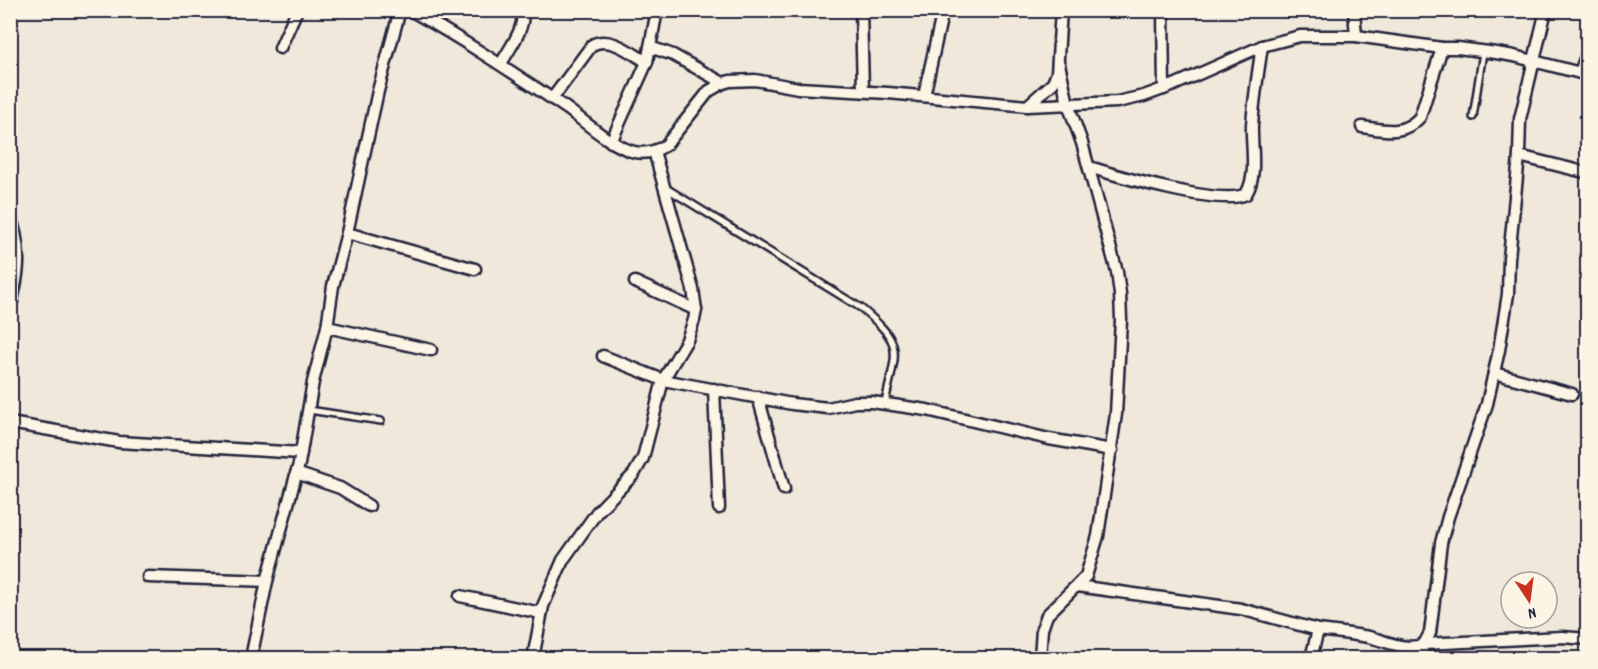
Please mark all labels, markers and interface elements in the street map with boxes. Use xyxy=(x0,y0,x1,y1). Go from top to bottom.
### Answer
north arrow xyxy=(1499,570,1559,630)
text: N xyxy=(1525,600,1538,624)

